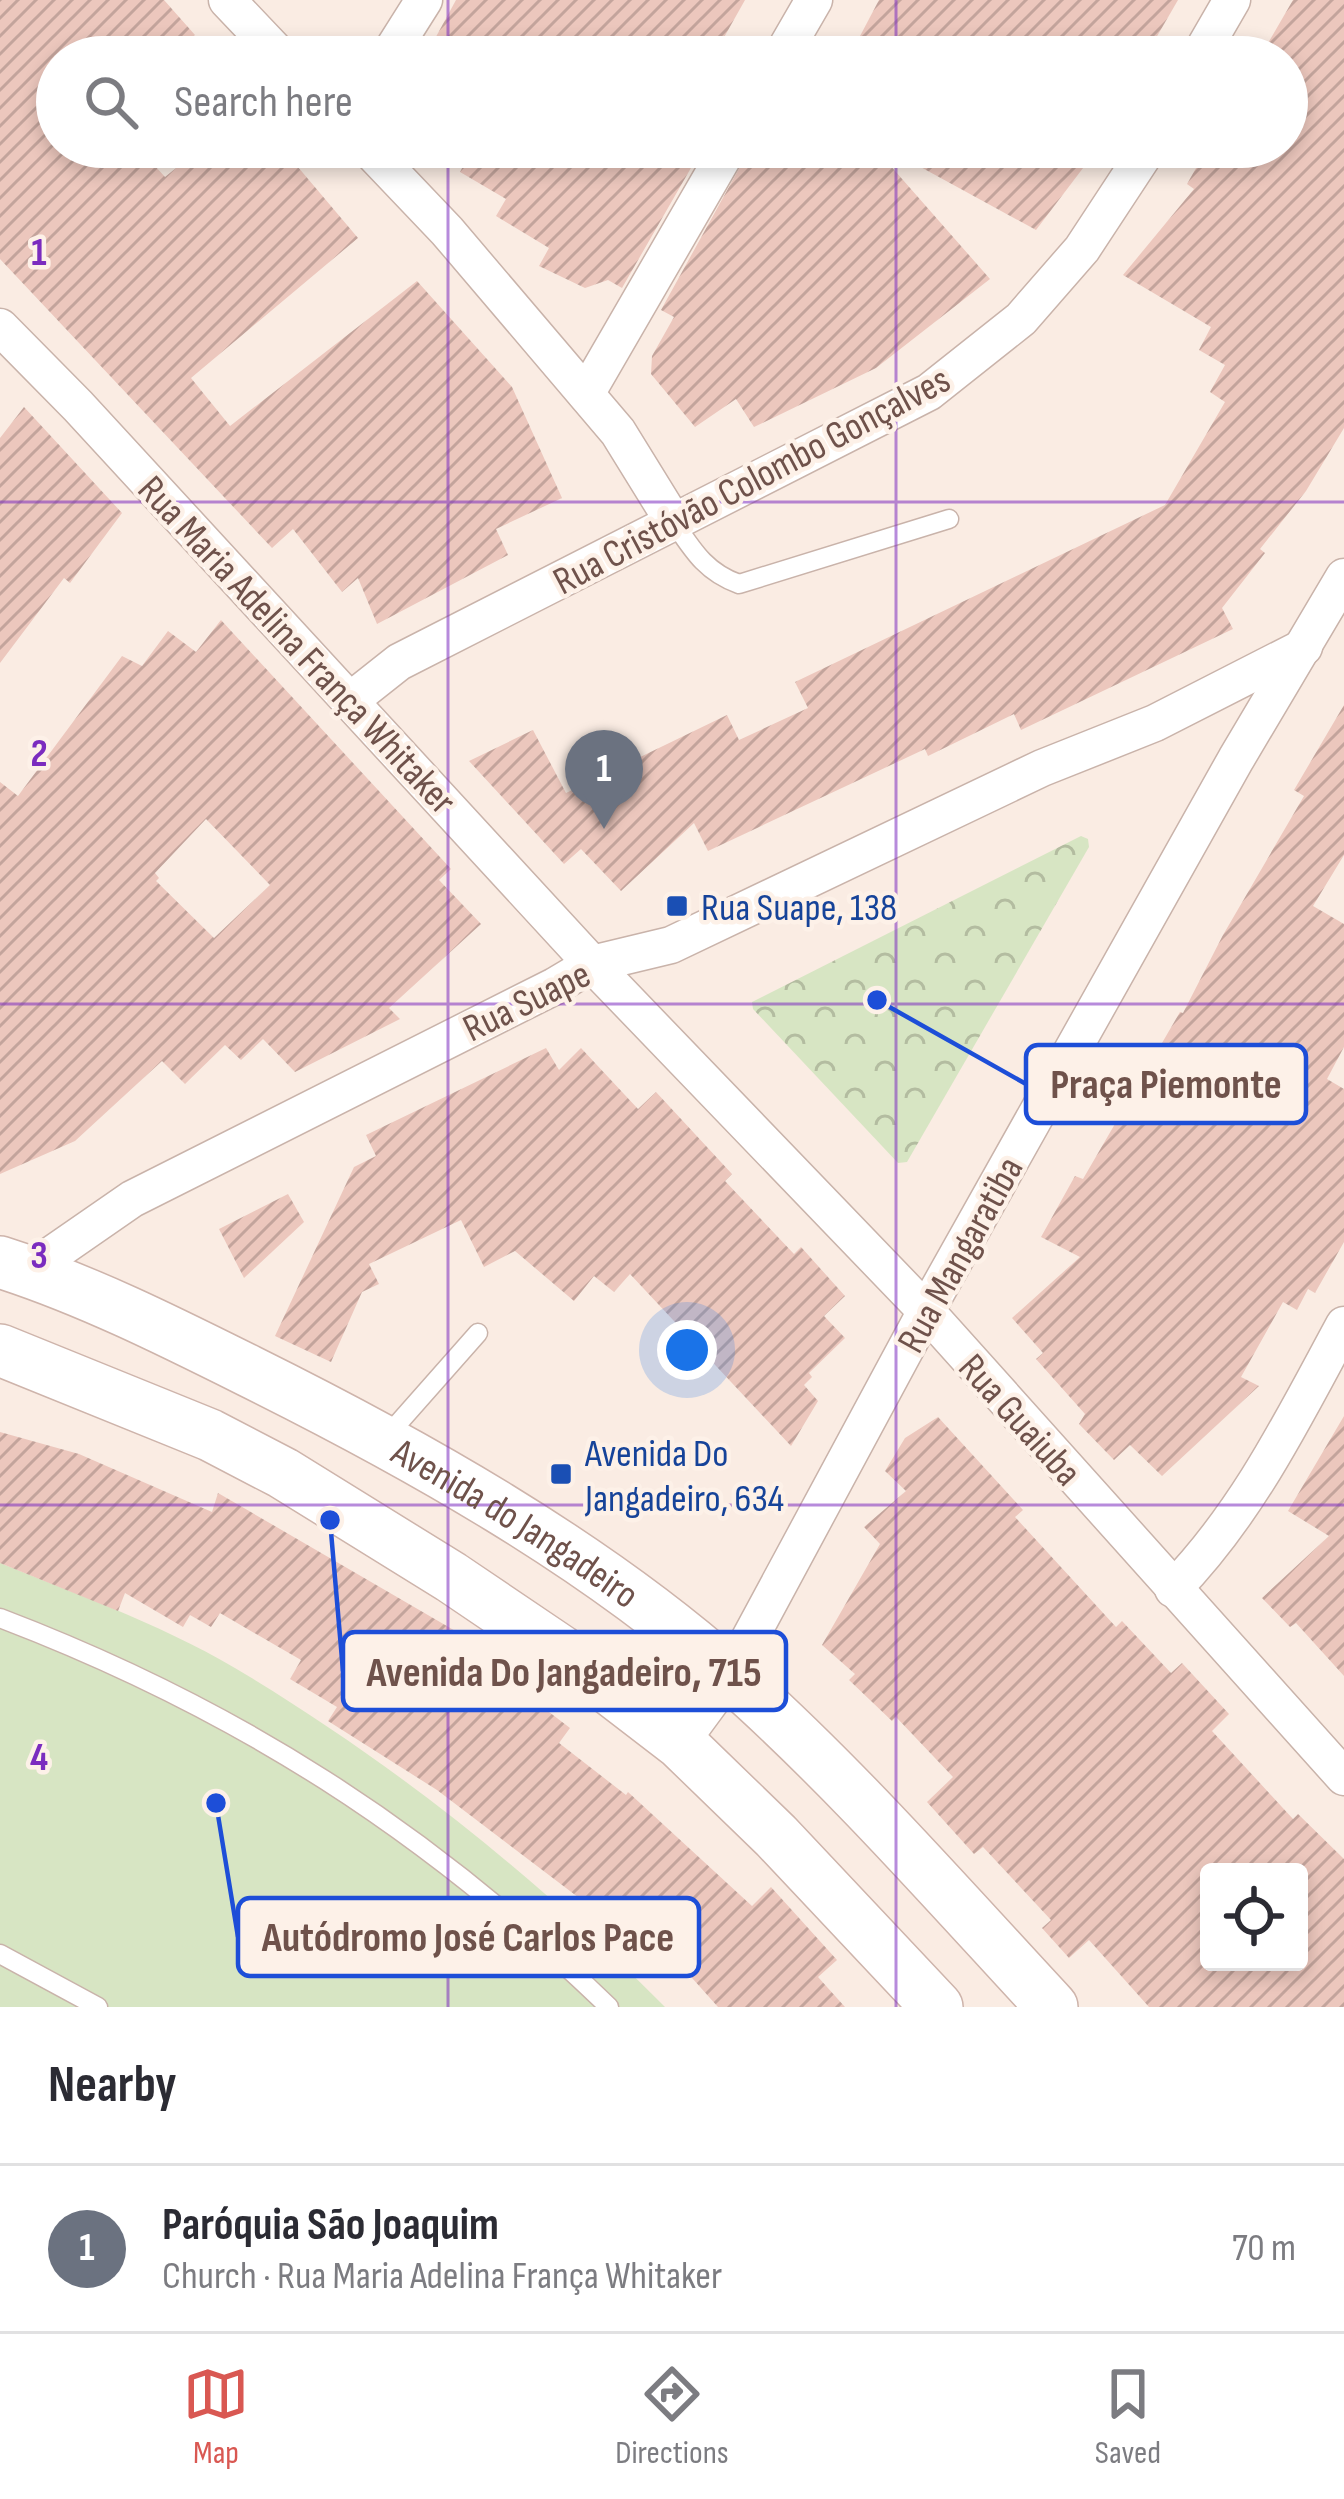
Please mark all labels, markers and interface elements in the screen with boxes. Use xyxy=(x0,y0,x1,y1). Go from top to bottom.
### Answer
search box xyxy=(36,36,1308,168)
icon: search xyxy=(78,69,144,135)
text: Search here xyxy=(174,75,353,130)
text: 1 xyxy=(31,230,47,277)
street label: Rua Cristóvão Colombo Gonçalves xyxy=(546,357,958,606)
street label: Rua Maria Adelina França Whitaker xyxy=(127,467,465,825)
pin: 1 xyxy=(565,730,643,829)
text: 2 xyxy=(30,731,48,778)
place label: Rua Suape, 138 xyxy=(701,885,897,932)
marker: Rua Suape, 138 xyxy=(664,893,690,919)
street label: Rua Suape xyxy=(456,951,598,1053)
callout: Praça Piemonte xyxy=(1026,1045,1306,1123)
text: Praça Piemonte xyxy=(1050,1060,1282,1111)
street label: Rua Mangaratiba xyxy=(888,1149,1034,1361)
text: 3 xyxy=(30,1233,48,1280)
your location xyxy=(657,1320,717,1380)
street label: Rua Guaiuba xyxy=(948,1345,1091,1496)
street label: Avenida do Jangadeiro xyxy=(382,1429,647,1619)
place label: Avenida Do Jangadeiro, 634 xyxy=(584,1431,784,1523)
marker: Avenida Do Jangadeiro, 634 xyxy=(548,1461,574,1487)
callout: Avenida Do Jangadeiro, 715 xyxy=(343,1632,786,1710)
text: Avenida Do Jangadeiro, 715 xyxy=(365,1648,762,1699)
text: 4 xyxy=(30,1735,48,1782)
map controls xyxy=(1200,1863,1308,1971)
button: locate xyxy=(1200,1863,1308,1971)
callout: Autódromo José Carlos Pace xyxy=(238,1898,699,1976)
text: Autódromo José Carlos Pace xyxy=(261,1913,674,1964)
text: Nearby xyxy=(48,2055,177,2116)
text: Paróquia São Joaquim xyxy=(162,2198,499,2253)
text: 1 xyxy=(79,2225,95,2272)
text: 70 m xyxy=(1232,2225,1296,2272)
text: Church · Rua Maria Adelina França Whitaker xyxy=(162,2253,722,2300)
tab: Map xyxy=(183,2361,249,2473)
tab: Directions xyxy=(615,2361,729,2473)
tab: Saved xyxy=(1095,2361,1161,2473)

